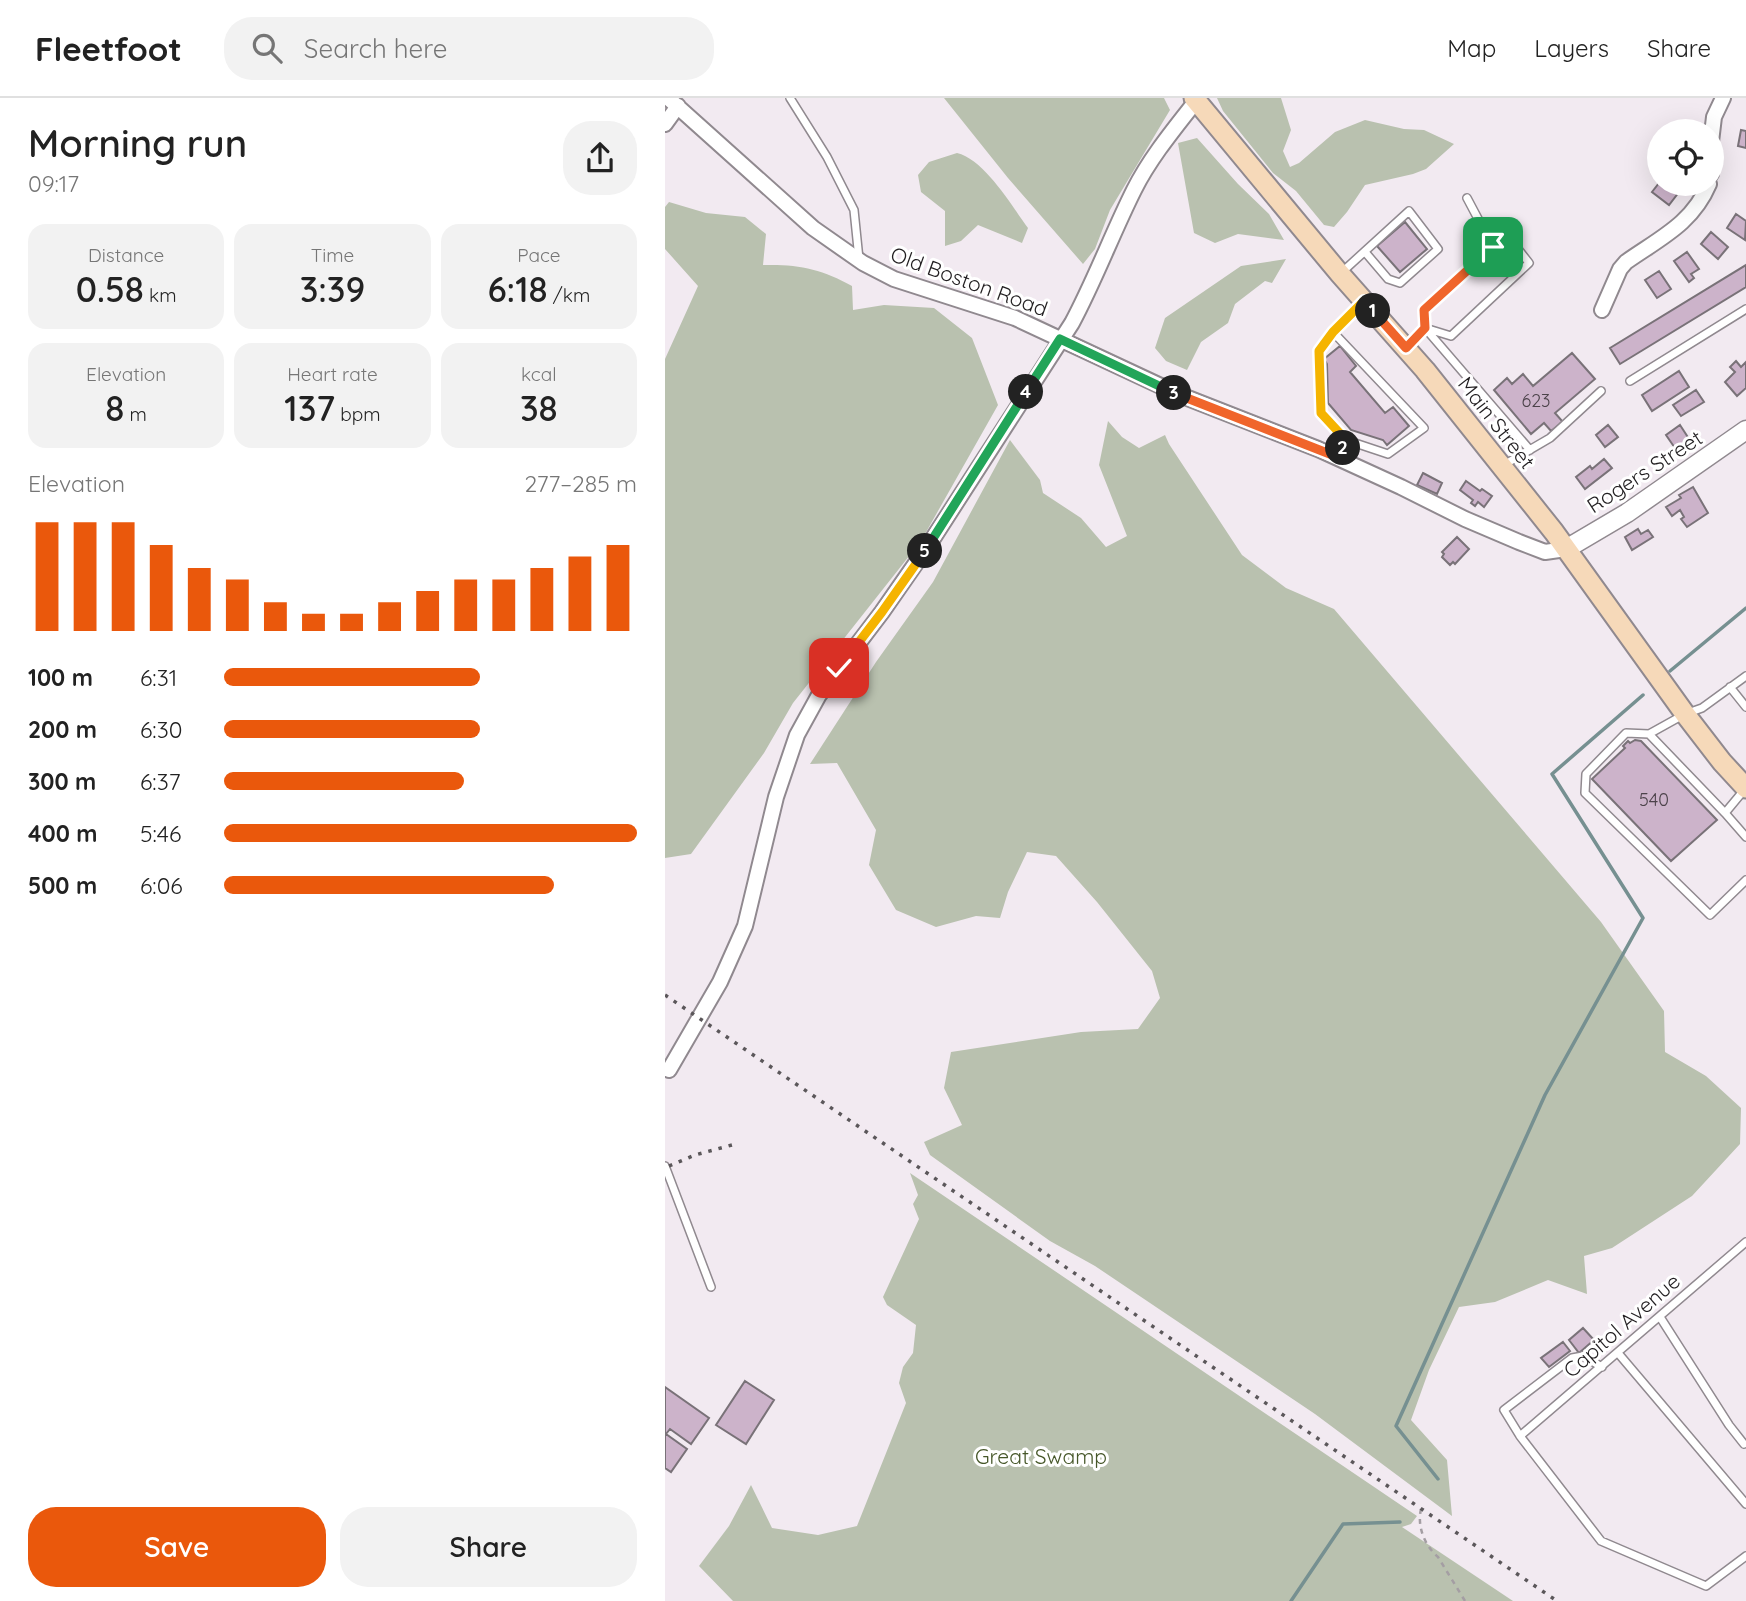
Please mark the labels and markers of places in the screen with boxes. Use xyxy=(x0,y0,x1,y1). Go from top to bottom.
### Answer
pin xyxy=(1463,217,1523,277)
pin: 1 xyxy=(1355,294,1391,328)
pin: 4 xyxy=(1009,374,1043,410)
pin: 3 xyxy=(1156,376,1191,410)
pin: 2 xyxy=(1325,430,1361,466)
pin: 5 xyxy=(908,533,943,568)
pin xyxy=(809,638,869,698)

